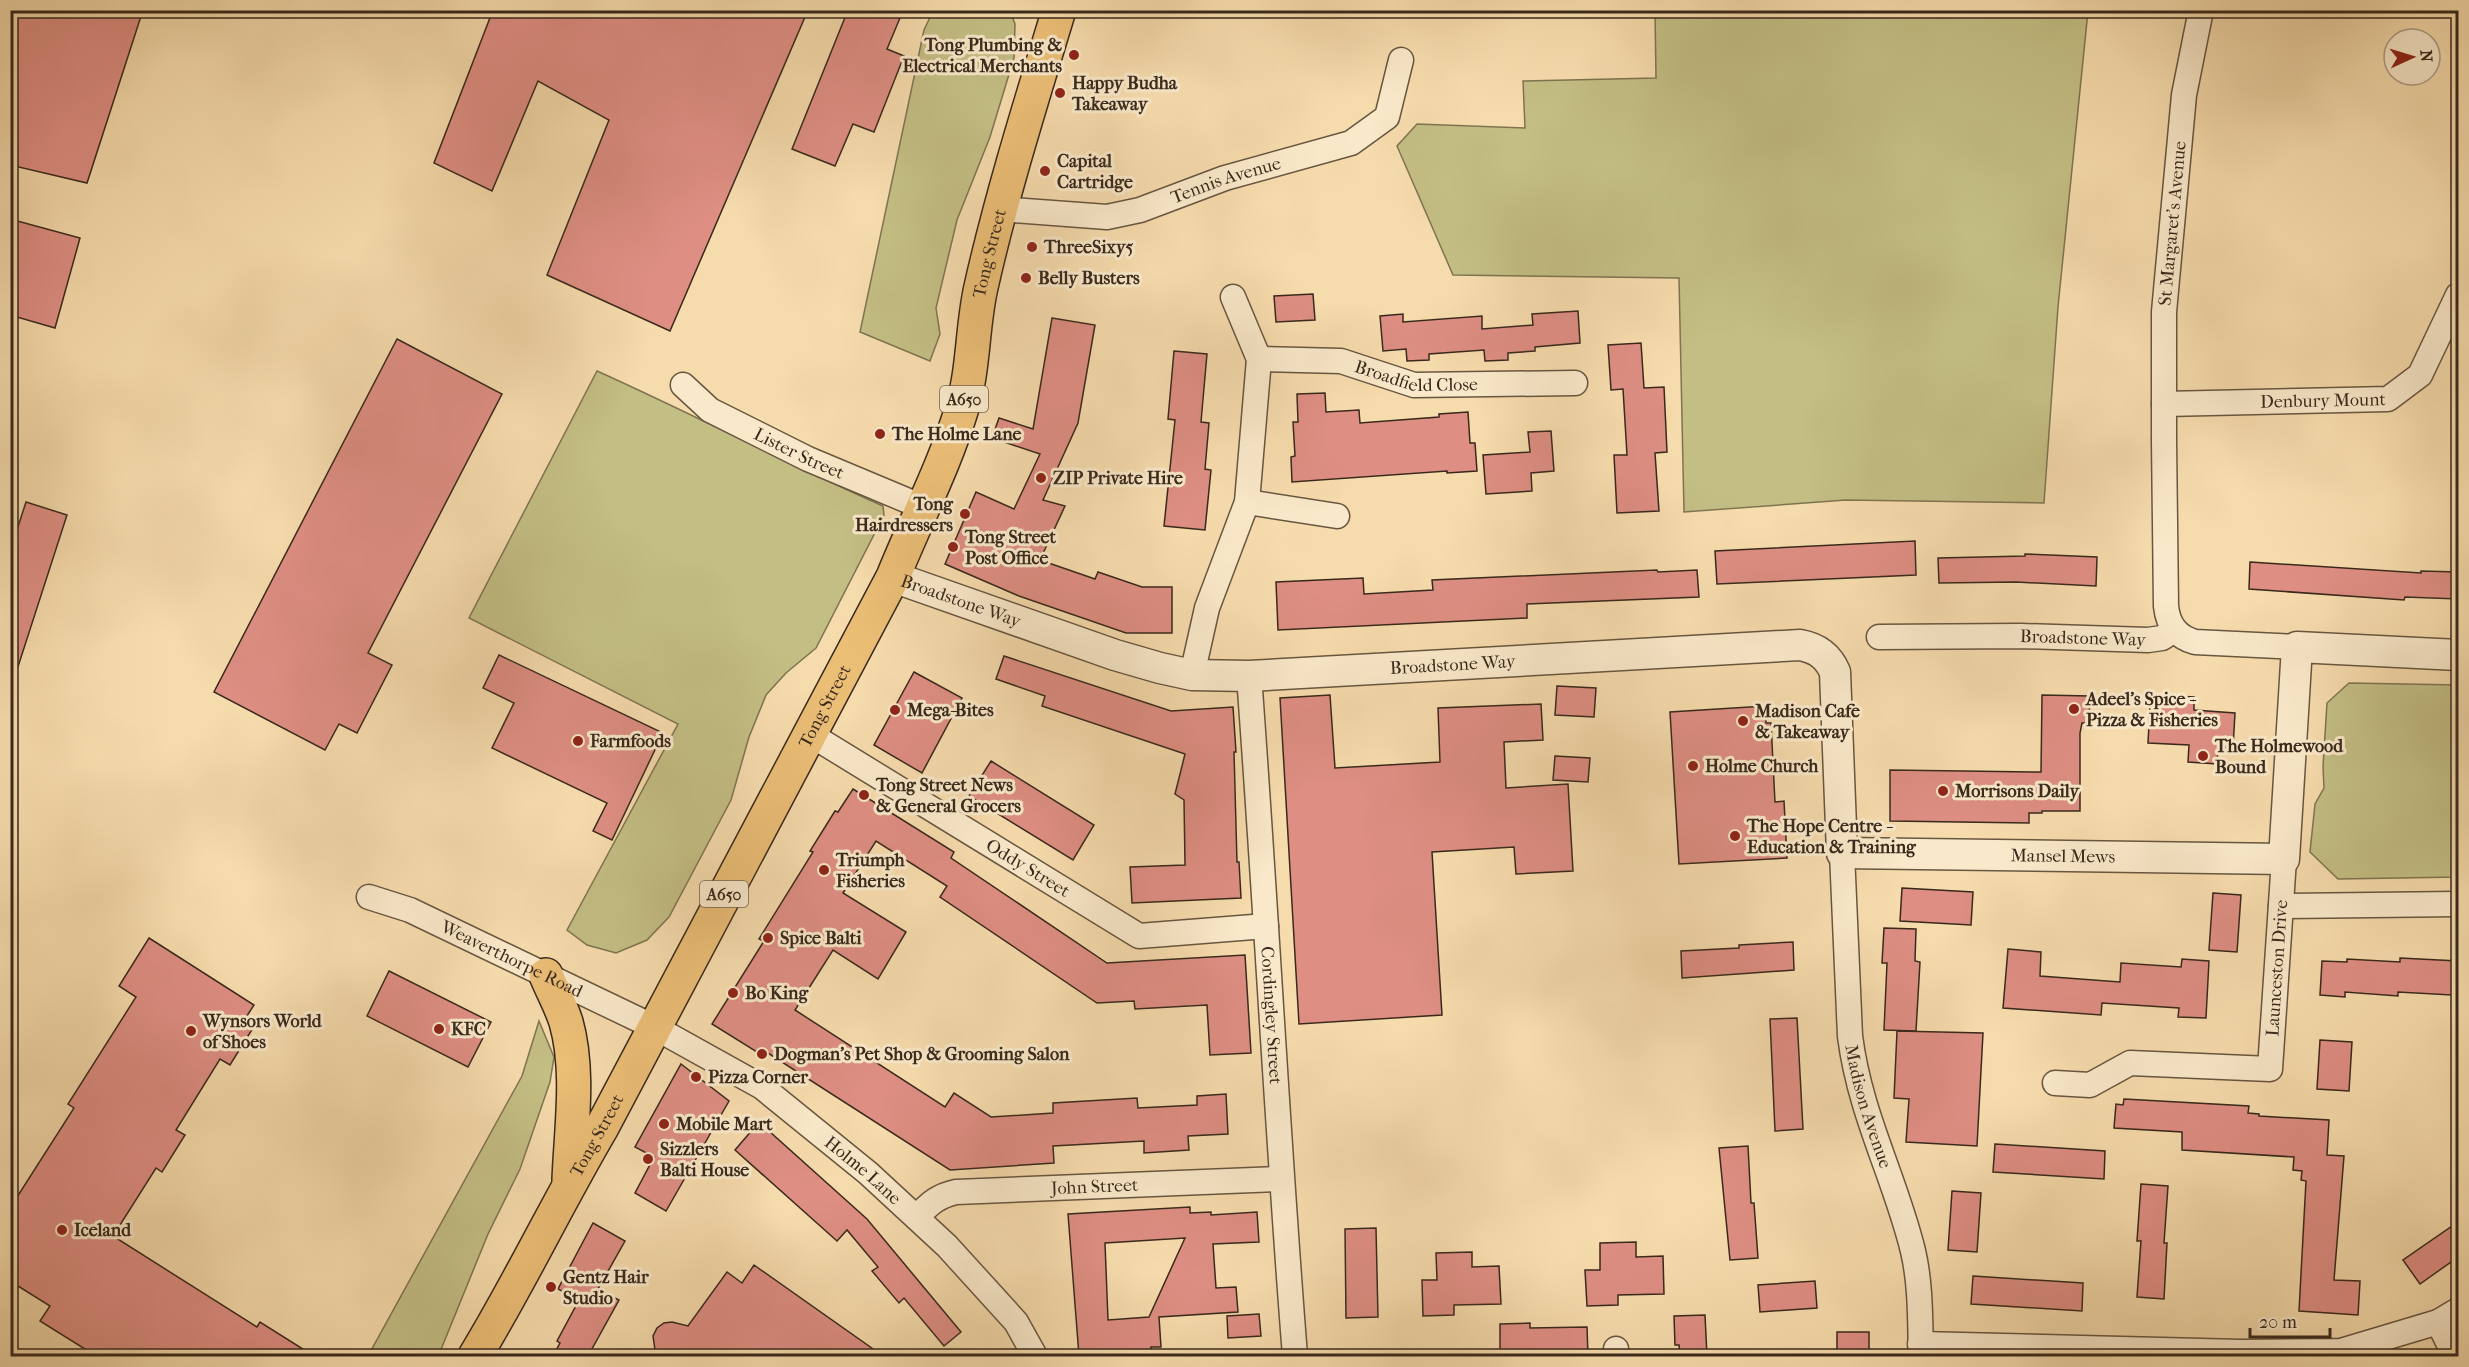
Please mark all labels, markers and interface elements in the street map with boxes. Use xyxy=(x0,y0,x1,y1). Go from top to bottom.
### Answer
north arrow xyxy=(2382,27,2442,87)
place label: Tong Plumbing & Electrical Merchants xyxy=(903,35,1062,77)
marker: Tong Plumbing & Electrical Merchants xyxy=(1067,48,1081,62)
text: N xyxy=(2417,49,2436,64)
place label: Happy Budha Takeaway xyxy=(1071,73,1178,115)
marker: Happy Budha Takeaway xyxy=(1053,86,1067,100)
street label: St Margaret's Avenue xyxy=(2154,140,2190,307)
place label: Capital Cartridge xyxy=(1057,151,1133,193)
street label: Tennis Avenue xyxy=(1168,153,1283,208)
marker: Capital Cartridge xyxy=(1038,164,1052,178)
street label: Tong Street xyxy=(968,206,1011,300)
place label: ThreeSixy5 xyxy=(1043,237,1133,258)
marker: ThreeSixy5 xyxy=(1025,240,1039,254)
place label: Belly Busters xyxy=(1038,268,1140,289)
marker: Belly Busters xyxy=(1019,271,1033,285)
street label: Broadfield Close xyxy=(1352,356,1478,396)
road number: A650 xyxy=(940,386,988,412)
street label: Denbury Mount xyxy=(2260,389,2387,412)
street label: Lister Street xyxy=(751,423,848,484)
place label: The Holme Lane xyxy=(891,424,1022,445)
marker: The Holme Lane xyxy=(873,427,887,441)
place label: ZIP Private Hire xyxy=(1053,468,1183,489)
marker: ZIP Private Hire xyxy=(1034,471,1048,485)
place label: Tong Hairdressers xyxy=(855,494,954,536)
marker: Tong Hairdressers xyxy=(958,507,972,521)
place label: Tong Street Post Office xyxy=(964,527,1056,569)
marker: Tong Street Post Office xyxy=(946,540,960,554)
street label: Broadstone Way xyxy=(898,570,1025,632)
street label: Broadstone Way xyxy=(2020,625,2148,650)
street label: Broadstone Way xyxy=(1389,650,1518,679)
street label: Tong Street xyxy=(794,661,855,751)
place label: Adeel's Spice - Pizza & Fisheries xyxy=(2085,689,2218,731)
place label: Mega-Bites xyxy=(906,700,994,721)
place label: Madison Cafe & Takeaway xyxy=(1754,701,1860,743)
marker: Adeel's Spice - Pizza & Fisheries xyxy=(2067,702,2081,716)
marker: Mega-Bites xyxy=(888,703,902,717)
marker: Madison Cafe & Takeaway xyxy=(1736,714,1750,728)
place label: Farmfoods xyxy=(589,731,671,752)
marker: Farmfoods xyxy=(571,734,585,748)
place label: The Holmewood Bound xyxy=(2214,736,2344,778)
marker: The Holmewood Bound xyxy=(2196,749,2210,763)
place label: Holme Church xyxy=(1705,756,1819,777)
marker: Holme Church xyxy=(1686,759,1700,773)
place label: Tong Street News & General Grocers xyxy=(875,775,1021,817)
place label: Morrisons Daily xyxy=(1954,781,2080,802)
marker: Morrisons Daily xyxy=(1936,784,1950,798)
marker: Tong Street News & General Grocers xyxy=(857,788,871,802)
place label: The Hope Centre - Education & Training xyxy=(1746,816,1917,858)
marker: The Hope Centre - Education & Training xyxy=(1728,829,1742,843)
street label: Oddy Street xyxy=(982,834,1074,902)
street label: Mansel Mews xyxy=(2010,845,2116,867)
place label: Triumph Fisheries xyxy=(835,850,905,892)
marker: Triumph Fisheries xyxy=(817,863,831,877)
road number: A650 xyxy=(700,881,748,907)
street label: Launceston Drive xyxy=(2262,899,2292,1037)
street label: Weaverthorpe Road xyxy=(437,915,586,1002)
place label: Spice Balti xyxy=(780,928,862,949)
marker: Spice Balti xyxy=(761,931,775,945)
street label: Cordingley Street xyxy=(1257,946,1286,1086)
place label: Bo King xyxy=(745,983,810,1004)
marker: Bo King xyxy=(726,986,740,1000)
place label: Wynsors World of Shoes xyxy=(202,1011,323,1053)
place label: KFC xyxy=(451,1019,486,1040)
marker: KFC xyxy=(432,1022,446,1036)
marker: Wynsors World of Shoes xyxy=(184,1024,198,1038)
street label: Madison Avenue xyxy=(1841,1043,1896,1171)
place label: Dogman's Pet Shop & Grooming Salon xyxy=(774,1044,1070,1065)
marker: Dogman's Pet Shop & Grooming Salon xyxy=(755,1047,769,1061)
place label: Pizza Corner xyxy=(708,1067,808,1088)
marker: Pizza Corner xyxy=(689,1070,703,1084)
street label: Tong Street xyxy=(566,1090,628,1180)
place label: Mobile Mart xyxy=(675,1114,773,1135)
marker: Mobile Mart xyxy=(657,1117,671,1131)
street label: Holme Lane xyxy=(820,1132,906,1209)
place label: Sizzlers Balti House xyxy=(660,1139,749,1181)
marker: Sizzlers Balti House xyxy=(641,1152,655,1166)
street label: John Street xyxy=(1049,1174,1139,1199)
place label: Iceland xyxy=(74,1220,132,1241)
marker: Iceland xyxy=(55,1223,69,1237)
place label: Gentz Hair Studio xyxy=(563,1267,649,1309)
marker: Gentz Hair Studio xyxy=(544,1280,558,1294)
scale bar xyxy=(2250,1301,2330,1339)
text: 20 m xyxy=(2259,1312,2297,1333)

